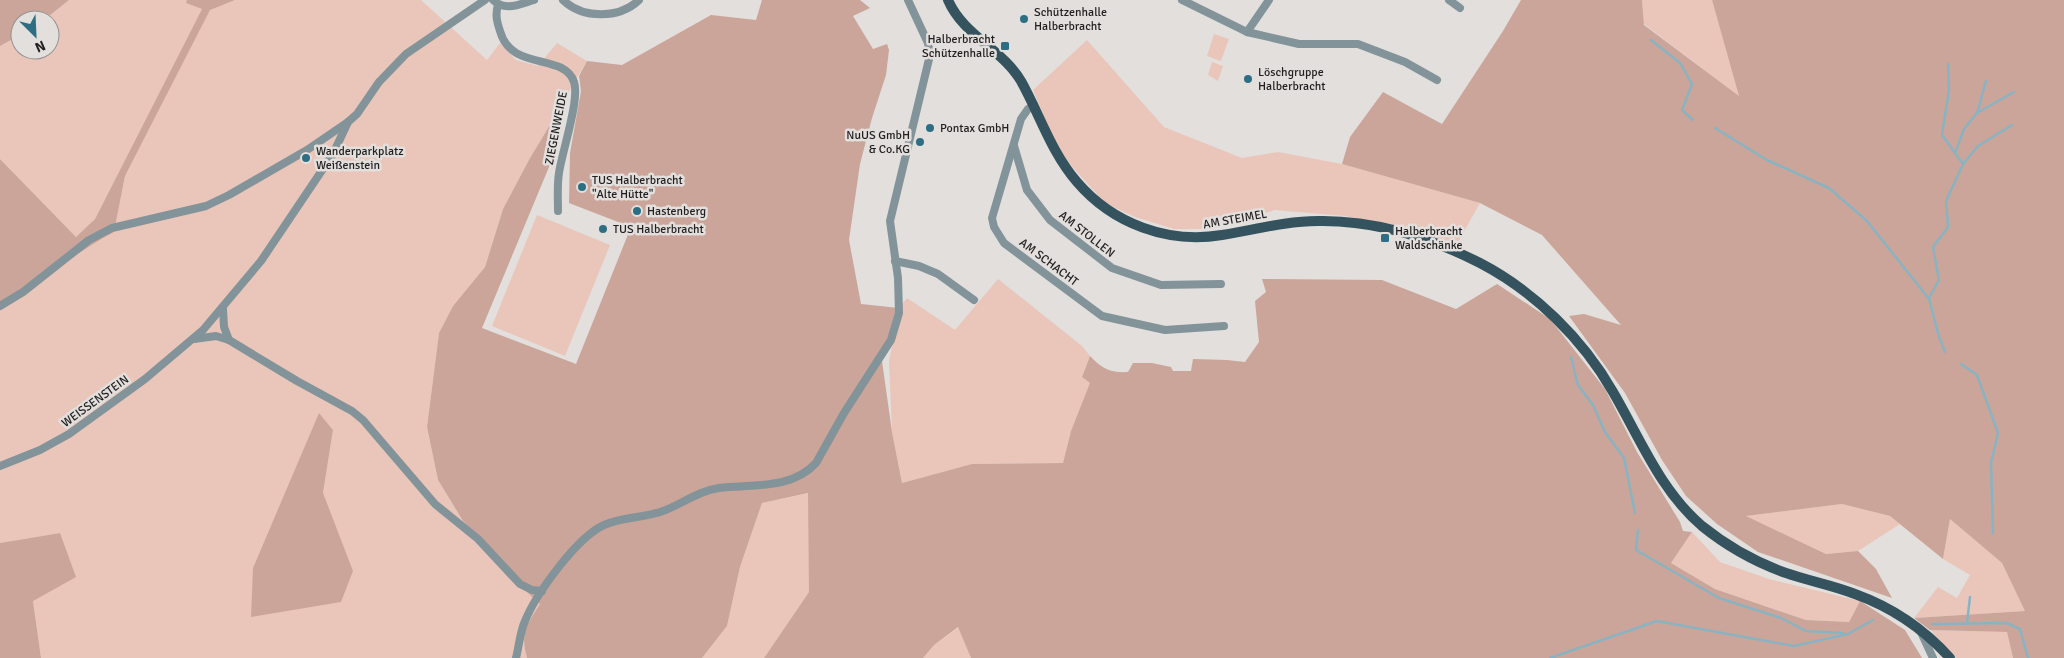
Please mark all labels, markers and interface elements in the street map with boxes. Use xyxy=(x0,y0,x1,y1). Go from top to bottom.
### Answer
place label: Schützenhalle Halberbracht xyxy=(1034,5,1107,34)
north arrow xyxy=(10,10,60,60)
marker: Schützenhalle Halberbracht xyxy=(1018,13,1030,25)
place label: Halberbracht Schützenhalle xyxy=(922,32,995,61)
text: N xyxy=(32,37,48,56)
marker: Halberbracht Schützenhalle xyxy=(999,40,1011,52)
place label: Löschgruppe Halberbracht xyxy=(1258,65,1326,94)
marker: Löschgruppe Halberbracht xyxy=(1242,73,1254,85)
street label: ZIEGENWEIDE xyxy=(542,90,571,166)
place label: Pontax GmbH xyxy=(940,121,1009,136)
marker: Pontax GmbH xyxy=(924,122,936,134)
place label: NuUS GmbH & Co.KG xyxy=(846,128,910,157)
marker: NuUS GmbH & Co.KG xyxy=(914,136,926,148)
place label: Wanderparkplatz Weißenstein xyxy=(316,144,404,173)
marker: Wanderparkplatz Weißenstein xyxy=(300,152,312,164)
place label: TUS Halberbracht "Alte Hütte" xyxy=(592,173,683,202)
marker: TUS Halberbracht "Alte Hütte" xyxy=(576,181,588,193)
place label: Hastenberg xyxy=(647,204,706,219)
marker: Hastenberg xyxy=(631,205,643,217)
street label: AM STEIMEL xyxy=(1202,206,1268,233)
street label: AM STOLLEN xyxy=(1056,208,1118,261)
place label: TUS Halberbracht xyxy=(613,222,704,237)
marker: TUS Halberbracht xyxy=(597,223,609,235)
place label: Halberbracht Waldschänke xyxy=(1395,224,1463,253)
marker: Halberbracht Waldschänke xyxy=(1379,232,1391,244)
street label: AM SCHACHT xyxy=(1016,235,1081,290)
street label: WEISSENSTEIN xyxy=(59,372,132,431)

